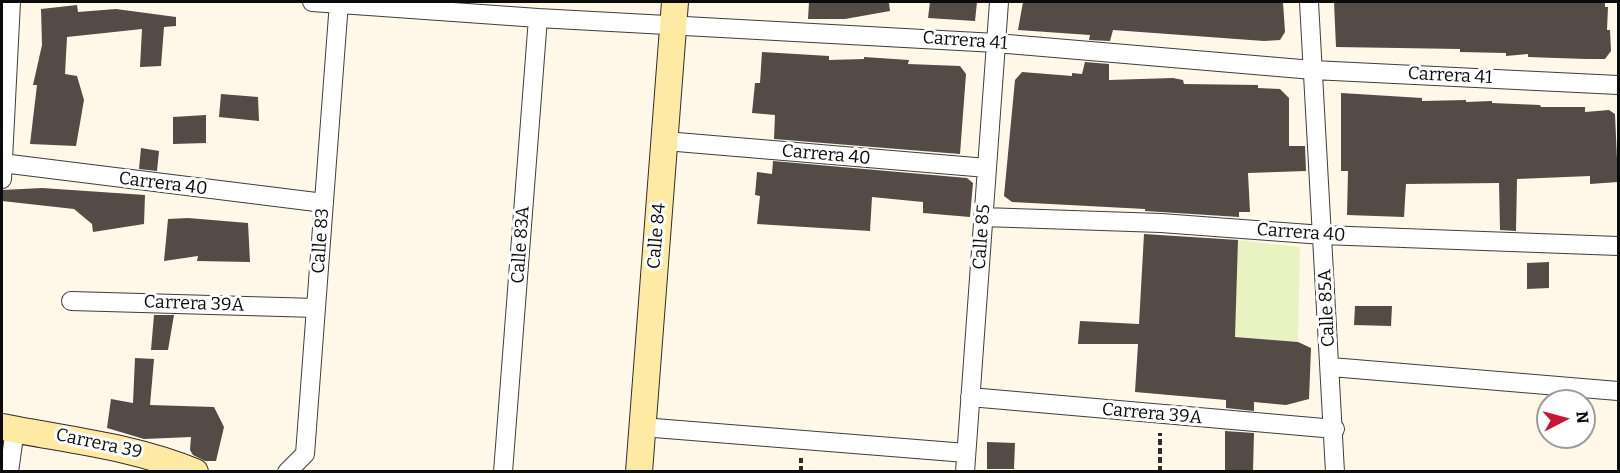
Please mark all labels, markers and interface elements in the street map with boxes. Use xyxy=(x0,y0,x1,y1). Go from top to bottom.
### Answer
street label: Carrera 41 xyxy=(922,27,1008,55)
street label: Carrera 41 xyxy=(1407,63,1493,89)
street label: Carrera 40 xyxy=(781,140,871,170)
street label: Carrera 40 xyxy=(117,168,209,200)
street label: Calle 84 xyxy=(643,202,671,270)
street label: Calle 85 xyxy=(969,204,995,270)
street label: Calle 83A xyxy=(508,206,534,284)
street label: Calle 83 xyxy=(308,208,334,274)
street label: Carrera 40 xyxy=(1256,219,1346,247)
street label: Calle 85A xyxy=(1314,268,1340,348)
street label: Carrera 39A xyxy=(143,291,245,317)
north arrow xyxy=(1536,389,1596,449)
street label: Carrera 39A xyxy=(1101,399,1203,429)
text: N xyxy=(1572,410,1593,424)
street label: Carrera 39 xyxy=(54,424,144,464)

